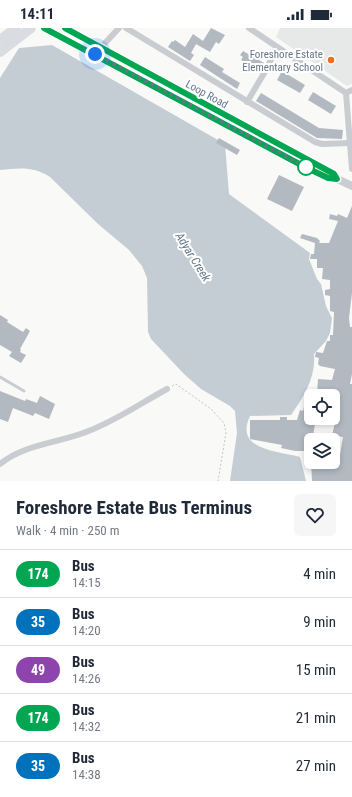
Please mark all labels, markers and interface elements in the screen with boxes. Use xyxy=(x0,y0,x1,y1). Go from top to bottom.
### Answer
text: 14:11 xyxy=(20,5,54,23)
your location xyxy=(85,44,105,64)
place label: Foreshore Estate Elementary School xyxy=(242,48,323,74)
marker: Foreshore Estate Elementary School xyxy=(326,55,336,65)
street label: Loop Road xyxy=(183,78,230,111)
unlabelled marker xyxy=(297,158,315,176)
water label: Adyar Creek xyxy=(172,229,214,285)
map controls xyxy=(304,389,340,469)
button: locate xyxy=(304,389,340,425)
button: layers xyxy=(304,433,340,469)
button: heart xyxy=(294,494,336,536)
text: Foreshore Estate Bus Terminus xyxy=(16,496,252,519)
text: Walk · 4 min · 250 m xyxy=(16,523,120,538)
text: Bus xyxy=(72,557,95,575)
text: 4 min xyxy=(303,565,336,583)
text: 174 xyxy=(27,566,49,582)
text: 14:15 xyxy=(72,575,101,590)
text: Bus xyxy=(72,605,95,623)
text: 9 min xyxy=(303,613,336,631)
text: 35 xyxy=(31,614,45,630)
text: 14:20 xyxy=(72,623,101,638)
text: Bus xyxy=(72,653,95,671)
text: 15 min xyxy=(296,661,336,679)
text: 49 xyxy=(31,662,45,678)
text: 14:26 xyxy=(72,671,101,686)
text: Bus xyxy=(72,701,95,719)
text: 21 min xyxy=(296,709,336,727)
text: 174 xyxy=(27,710,49,726)
text: 14:32 xyxy=(72,719,101,734)
text: Bus xyxy=(72,749,95,767)
text: 27 min xyxy=(296,757,336,775)
text: 35 xyxy=(31,758,45,774)
text: 14:38 xyxy=(72,767,101,782)

